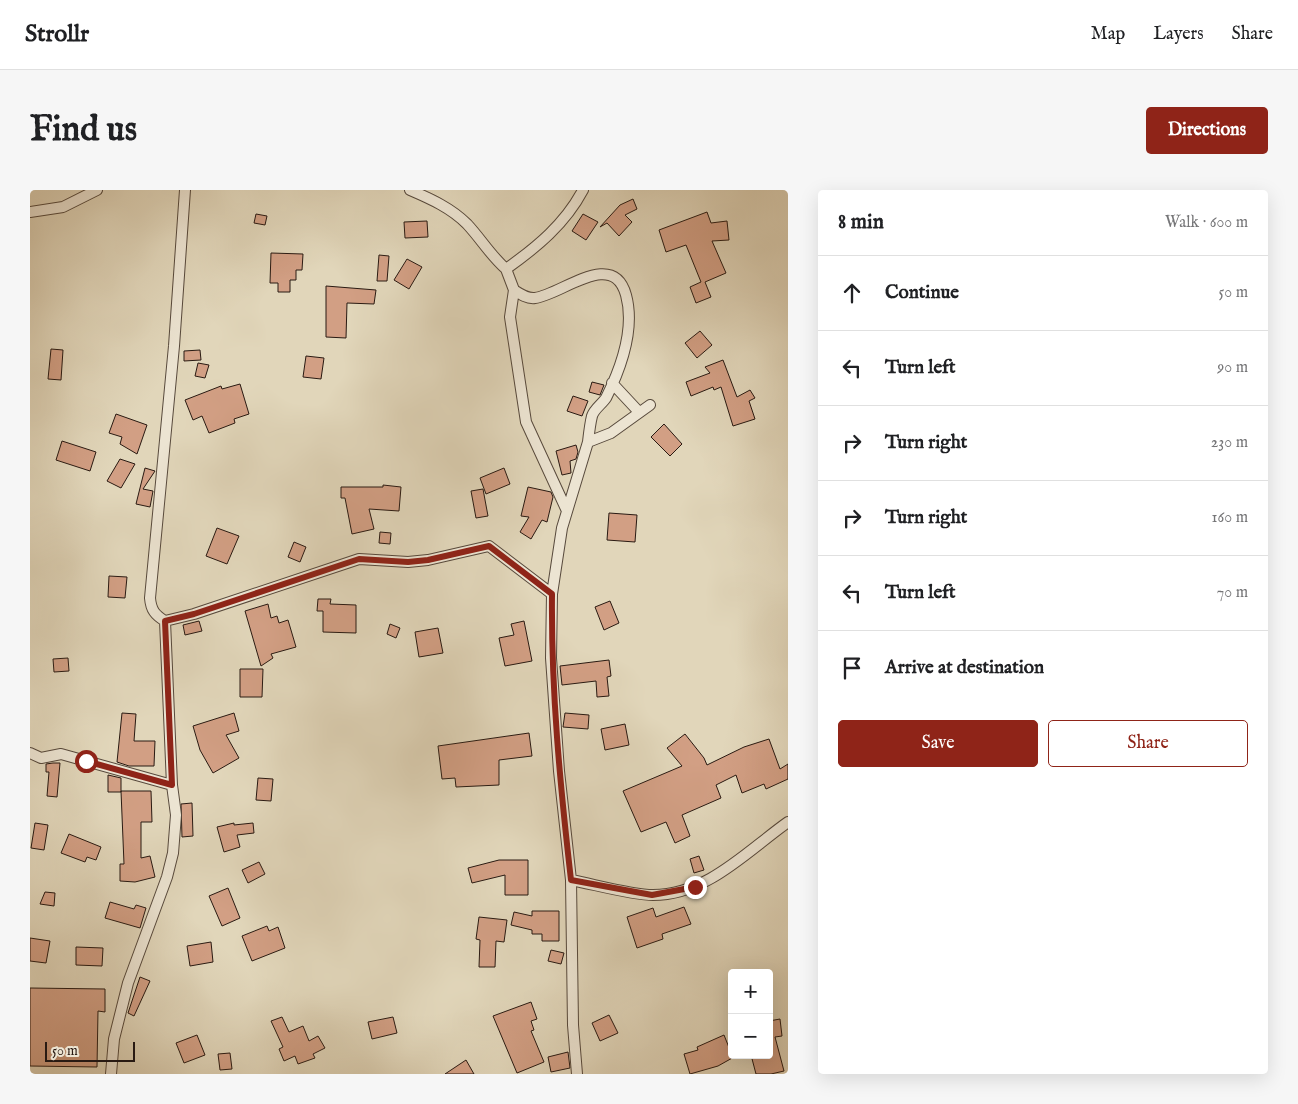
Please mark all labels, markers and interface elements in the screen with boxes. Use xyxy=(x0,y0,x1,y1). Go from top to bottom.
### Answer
text: Strollr xyxy=(25,19,89,50)
text: Map xyxy=(1091,23,1125,46)
text: Layers xyxy=(1153,23,1204,46)
text: Share xyxy=(1232,23,1273,46)
button: Directions xyxy=(1146,107,1268,154)
text: Find us xyxy=(30,108,137,153)
text: 8 min xyxy=(838,209,884,236)
text: Walk · 600 m xyxy=(1165,213,1248,233)
icon: ahead xyxy=(838,279,866,307)
text: Continue xyxy=(885,281,959,305)
text: 50 m xyxy=(1219,283,1248,303)
icon: left xyxy=(838,354,866,382)
text: Turn left xyxy=(885,356,956,380)
text: 90 m xyxy=(1217,358,1248,378)
icon: right xyxy=(838,429,866,457)
text: Turn right xyxy=(885,431,967,455)
text: 230 m xyxy=(1211,433,1248,453)
icon: right xyxy=(838,504,866,532)
text: Turn right xyxy=(885,506,967,530)
text: 160 m xyxy=(1212,508,1248,528)
icon: left xyxy=(838,579,866,607)
text: Turn left xyxy=(885,581,956,605)
text: 70 m xyxy=(1217,583,1248,603)
icon: arrive xyxy=(838,654,866,682)
text: Arrive at destination xyxy=(885,656,1044,680)
button: Save xyxy=(838,720,1038,767)
button: Share xyxy=(1048,720,1248,767)
route start xyxy=(75,750,98,773)
route end xyxy=(684,876,707,899)
map controls xyxy=(728,969,773,1059)
button: + xyxy=(728,969,773,1014)
button: − xyxy=(728,1014,773,1059)
scale bar xyxy=(45,1039,135,1062)
text: 50 m xyxy=(52,1042,78,1060)

